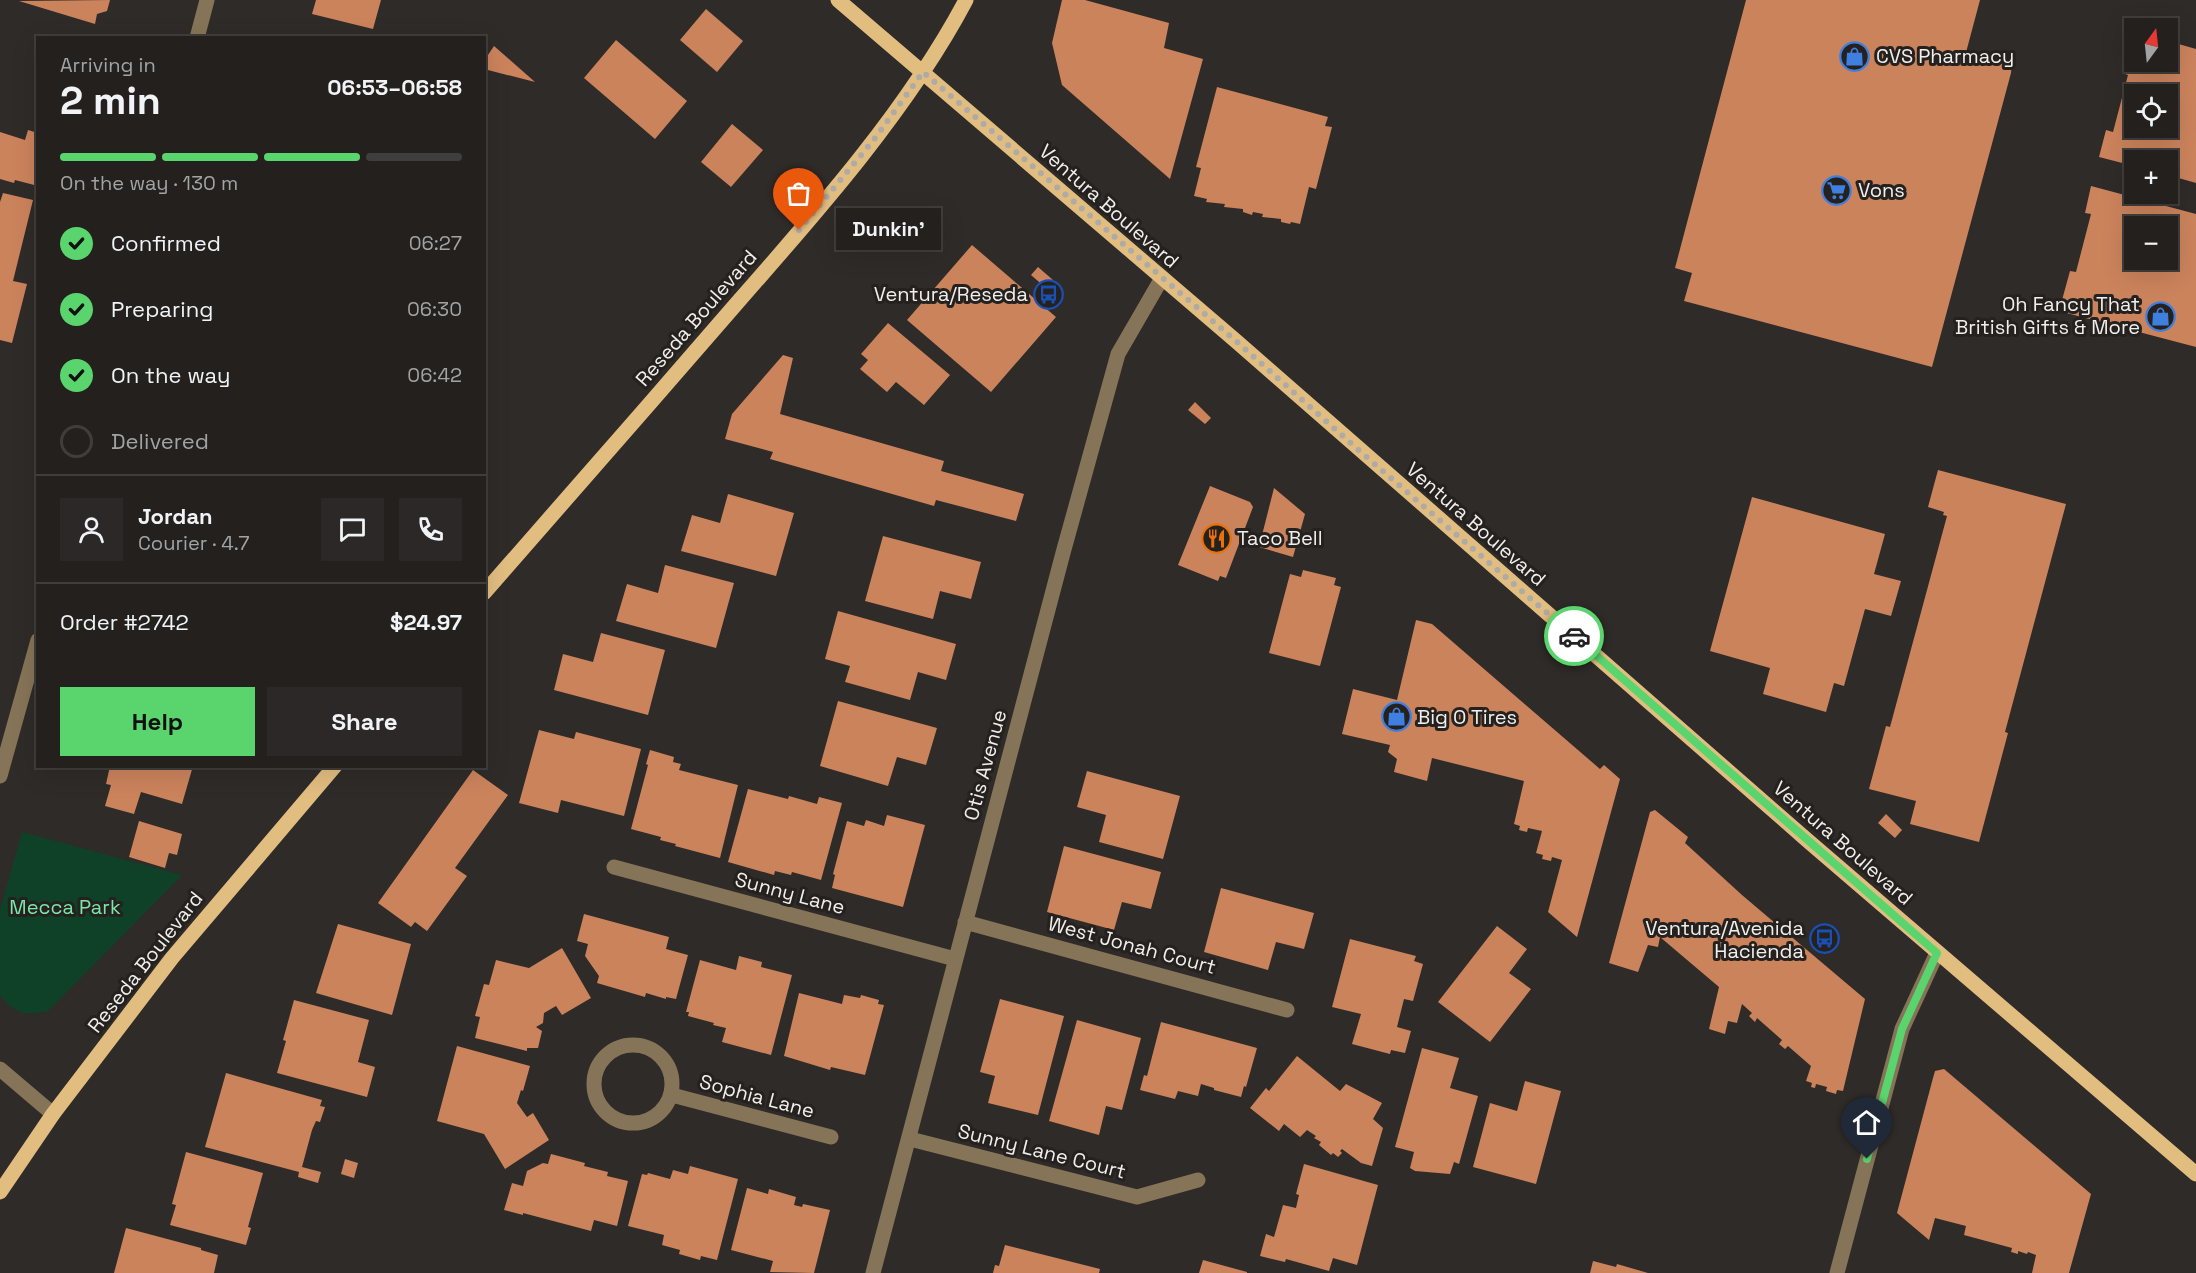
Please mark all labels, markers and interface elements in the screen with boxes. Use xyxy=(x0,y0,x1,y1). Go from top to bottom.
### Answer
north arrow xyxy=(2124,18,2178,72)
map controls xyxy=(2124,18,2178,270)
shop icon: CVS Pharmacy xyxy=(1839,40,1871,72)
place label: CVS Pharmacy xyxy=(1876,43,2014,69)
text: Arriving in xyxy=(60,52,156,78)
text: 06:53–06:58 xyxy=(327,73,462,101)
text: 2 min xyxy=(60,76,161,125)
button: locate xyxy=(2124,84,2178,138)
street label: Ventura Boulevard xyxy=(1034,138,1184,274)
button: + xyxy=(2124,150,2178,204)
pin xyxy=(773,168,824,230)
text: On the way · 130 m xyxy=(60,170,238,196)
supermarket icon: Vons xyxy=(1821,174,1853,206)
icon: bag xyxy=(782,177,815,210)
place label: Vons xyxy=(1858,177,1905,203)
callout: Dunkin' xyxy=(835,209,940,251)
text: Dunkin' xyxy=(852,216,925,242)
button: − xyxy=(2124,216,2178,270)
icon: check xyxy=(60,227,93,260)
text: Confirmed xyxy=(111,229,221,257)
text: 06:27 xyxy=(409,230,462,256)
street label: Reseda Boulevard xyxy=(630,244,762,392)
bus stop icon: Ventura/Reseda xyxy=(1033,278,1065,310)
place label: Ventura/Reseda xyxy=(874,281,1028,307)
place label: Oh Fancy That British Gifts & More xyxy=(1955,291,2140,340)
icon: check xyxy=(60,293,93,326)
text: Preparing xyxy=(111,295,213,323)
text: 06:30 xyxy=(407,296,462,322)
shop icon: Oh Fancy That British Gifts & More xyxy=(2145,300,2177,332)
icon: check xyxy=(60,359,93,392)
text: On the way xyxy=(111,361,230,389)
text: 06:42 xyxy=(407,362,462,388)
text: Delivered xyxy=(111,427,209,455)
street label: Ventura Boulevard xyxy=(1401,456,1551,592)
button: person xyxy=(60,498,123,561)
button: chat xyxy=(321,498,384,561)
button: phone xyxy=(399,498,462,561)
text: Jordan xyxy=(138,502,213,530)
restaurant icon: Taco Bell xyxy=(1200,522,1232,554)
place label: Taco Bell xyxy=(1237,525,1323,551)
text: Courier · 4.7 xyxy=(138,530,249,556)
courier xyxy=(1544,606,1604,666)
text: Order #2742 xyxy=(60,608,189,636)
text: $24.97 xyxy=(390,608,462,636)
icon: car xyxy=(1558,620,1591,653)
button: Help xyxy=(60,687,255,756)
button: Share xyxy=(267,687,462,756)
shop icon: Big O Tires xyxy=(1380,701,1412,733)
place label: Big O Tires xyxy=(1417,704,1517,730)
street label: Otis Avenue xyxy=(958,707,1012,823)
street label: Ventura Boulevard xyxy=(1768,775,1918,911)
street label: Sunny Lane xyxy=(732,866,848,920)
street label: Reseda Boulevard xyxy=(82,886,208,1038)
park label: Mecca Park xyxy=(9,894,121,920)
street label: West Jonah Court xyxy=(1045,910,1219,980)
place label: Ventura/Avenida Hacienda xyxy=(1645,915,1804,964)
bus stop icon: Ventura/Avenida Hacienda xyxy=(1809,923,1841,955)
street label: Sophia Lane xyxy=(697,1068,817,1124)
pin xyxy=(1841,1097,1892,1159)
icon: home xyxy=(1850,1106,1883,1139)
street label: Sunny Lane Court xyxy=(955,1118,1129,1184)

